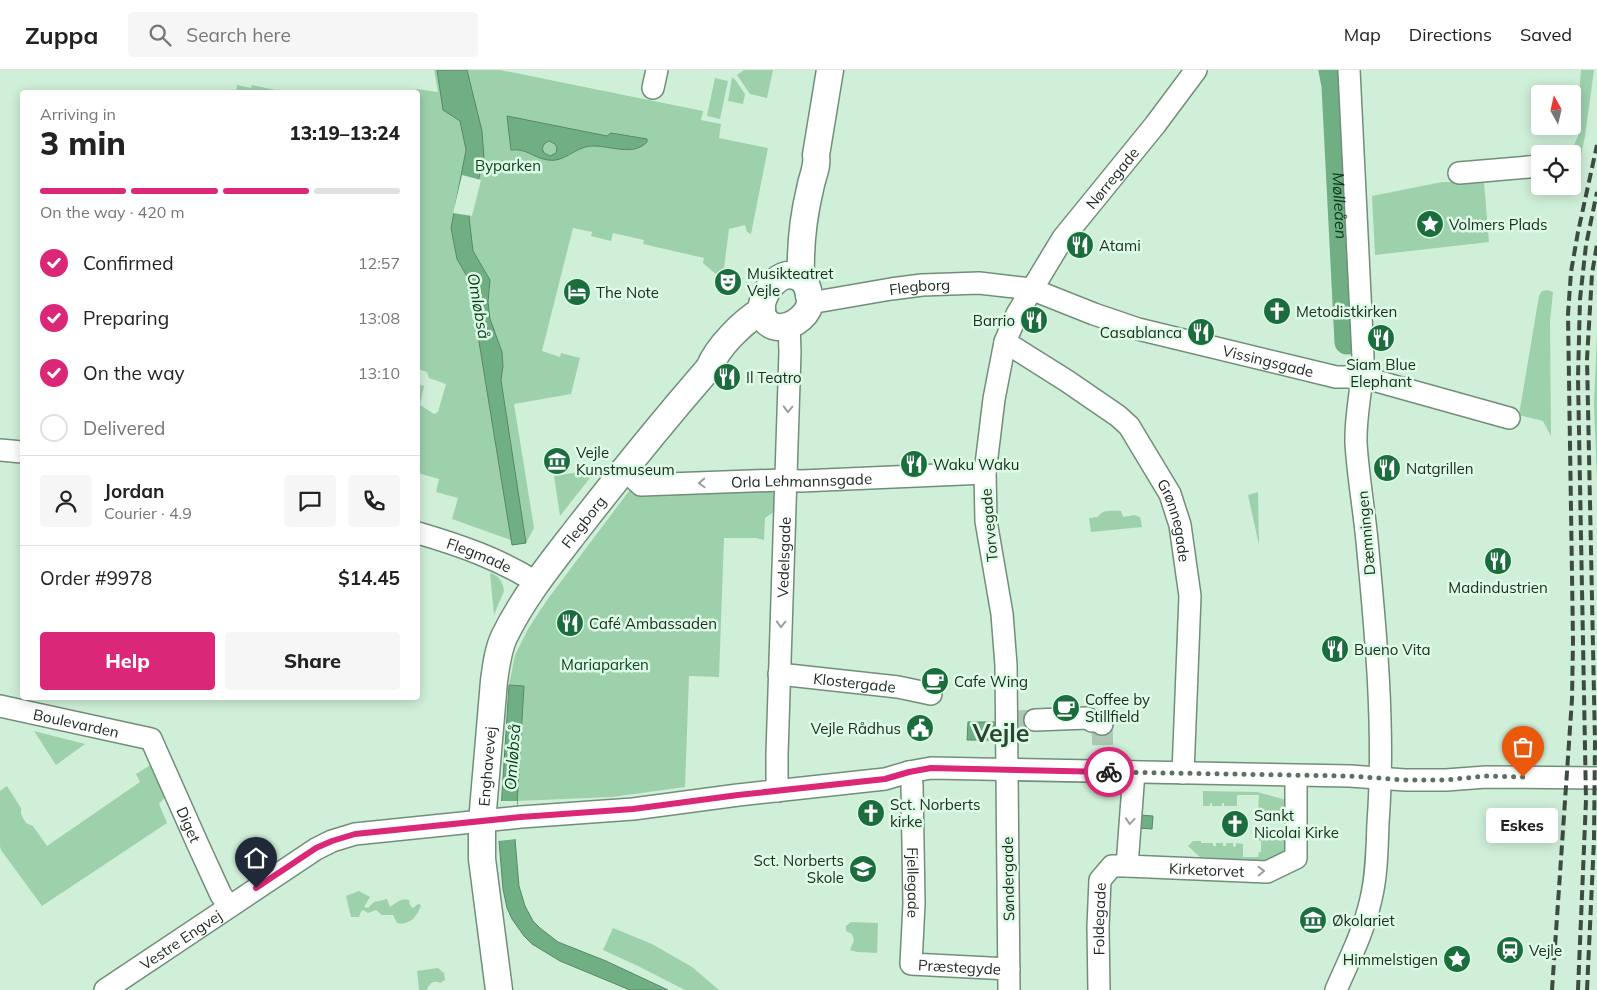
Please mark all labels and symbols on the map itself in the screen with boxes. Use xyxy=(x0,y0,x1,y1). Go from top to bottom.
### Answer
north arrow xyxy=(1531,85,1581,135)
street label: Nørregade xyxy=(1081,143,1143,213)
park label: Byparken xyxy=(475,156,541,175)
water label: Mølleåen xyxy=(1328,172,1352,239)
place icon: Volmers Plads xyxy=(1415,209,1445,239)
place label: Volmers Plads xyxy=(1449,215,1548,234)
restaurant icon: Atami xyxy=(1065,230,1095,260)
place label: Atami xyxy=(1099,236,1141,255)
place label: Musikteatret Vejle xyxy=(747,264,833,300)
theatre icon: Musikteatret Vejle xyxy=(713,267,743,297)
water label: Omløbså xyxy=(463,272,495,341)
street label: Flegborg xyxy=(888,275,950,299)
hotel icon: The Note xyxy=(562,277,592,307)
place label: The Note xyxy=(596,283,659,302)
church icon: Metodistkirken xyxy=(1262,296,1292,326)
place label: Metodistkirken xyxy=(1296,302,1397,321)
restaurant icon: Barrio xyxy=(1019,305,1049,335)
place label: Barrio xyxy=(973,311,1015,330)
restaurant icon: Casablanca xyxy=(1186,317,1216,347)
place label: Casablanca xyxy=(1100,323,1182,342)
restaurant icon: Siam Blue Elephant xyxy=(1366,323,1396,353)
street label: Vissingsgade xyxy=(1221,340,1316,381)
place label: Siam Blue Elephant xyxy=(1346,355,1416,391)
restaurant icon: Il Teatro xyxy=(712,362,742,392)
place label: Il Teatro xyxy=(746,368,802,387)
one-way arrow xyxy=(783,406,793,413)
place label: Vejle Kunstmuseum xyxy=(576,443,675,479)
museum icon: Vejle Kunstmuseum xyxy=(542,446,572,476)
restaurant icon: Waku Waku xyxy=(899,449,929,479)
restaurant icon: Natgrillen xyxy=(1372,453,1402,483)
place label: Waku Waku xyxy=(933,455,1019,474)
place label: Natgrillen xyxy=(1406,459,1474,478)
street label: Orla Lehmannsgade xyxy=(731,468,872,491)
street label: Grønnegade xyxy=(1153,475,1195,563)
one-way arrow xyxy=(697,477,705,488)
street label: Torvegade xyxy=(976,488,1002,562)
street label: Dæmningen xyxy=(1353,490,1379,576)
street label: Flegborg xyxy=(557,492,610,552)
street label: Vedelsgade xyxy=(773,516,794,598)
street label: Flegmade xyxy=(444,533,515,576)
restaurant icon: Madindustrien xyxy=(1483,546,1513,576)
place label: Madindustrien xyxy=(1448,578,1548,597)
restaurant icon: Café Ambassaden xyxy=(555,608,585,638)
place label: Café Ambassaden xyxy=(589,614,717,633)
one-way arrow xyxy=(776,620,786,628)
restaurant icon: Bueno Vita xyxy=(1320,634,1350,664)
place label: Bueno Vita xyxy=(1354,640,1431,659)
park label: Mariaparken xyxy=(561,655,649,674)
cafe icon: Cafe Wing xyxy=(920,666,950,696)
street label: Klostergade xyxy=(812,668,897,696)
place label: Cafe Wing xyxy=(954,672,1028,691)
place label: Coffee by Stillfield xyxy=(1085,690,1150,726)
cafe icon: Coffee by Stillfield xyxy=(1051,693,1081,723)
street label: Boulevarden xyxy=(32,704,121,741)
public building icon: Vejle Rådhus xyxy=(905,713,935,743)
district label: Vejle xyxy=(972,717,1029,748)
place label: Vejle Rådhus xyxy=(811,719,901,738)
water label: Omløbså xyxy=(500,723,524,791)
street label: Enghavevej xyxy=(474,726,500,807)
pin xyxy=(1502,726,1544,777)
courier xyxy=(1084,747,1134,797)
place label: Sct. Norberts kirke xyxy=(890,795,980,831)
church icon: Sct. Norberts kirke xyxy=(856,798,886,828)
street label: Diget xyxy=(173,803,205,845)
place label: Sankt Nicolai Kirke xyxy=(1254,806,1339,842)
callout: Eskes xyxy=(1487,807,1559,842)
church icon: Sankt Nicolai Kirke xyxy=(1220,809,1250,839)
one-way arrow xyxy=(1125,817,1136,825)
pin xyxy=(235,837,277,888)
street label: Søndergade xyxy=(998,837,1018,921)
street label: Fjellegade xyxy=(904,847,924,918)
place label: Sct. Norberts Skole xyxy=(754,851,844,887)
school or university icon: Sct. Norberts Skole xyxy=(848,854,878,884)
street label: Kirketorvet xyxy=(1169,858,1245,881)
one-way arrow xyxy=(1258,866,1266,876)
street label: Foldegade xyxy=(1088,882,1109,956)
street label: Vestre Engvej xyxy=(136,905,225,973)
museum icon: Økolariet xyxy=(1298,905,1328,935)
place label: Økolariet xyxy=(1332,911,1395,930)
station icon: Vejle xyxy=(1495,935,1525,965)
place label: Vejle xyxy=(1529,941,1562,960)
place icon: Himmelstigen xyxy=(1442,944,1472,974)
place label: Himmelstigen xyxy=(1343,950,1438,969)
street label: Præstegyde xyxy=(918,955,1001,978)

